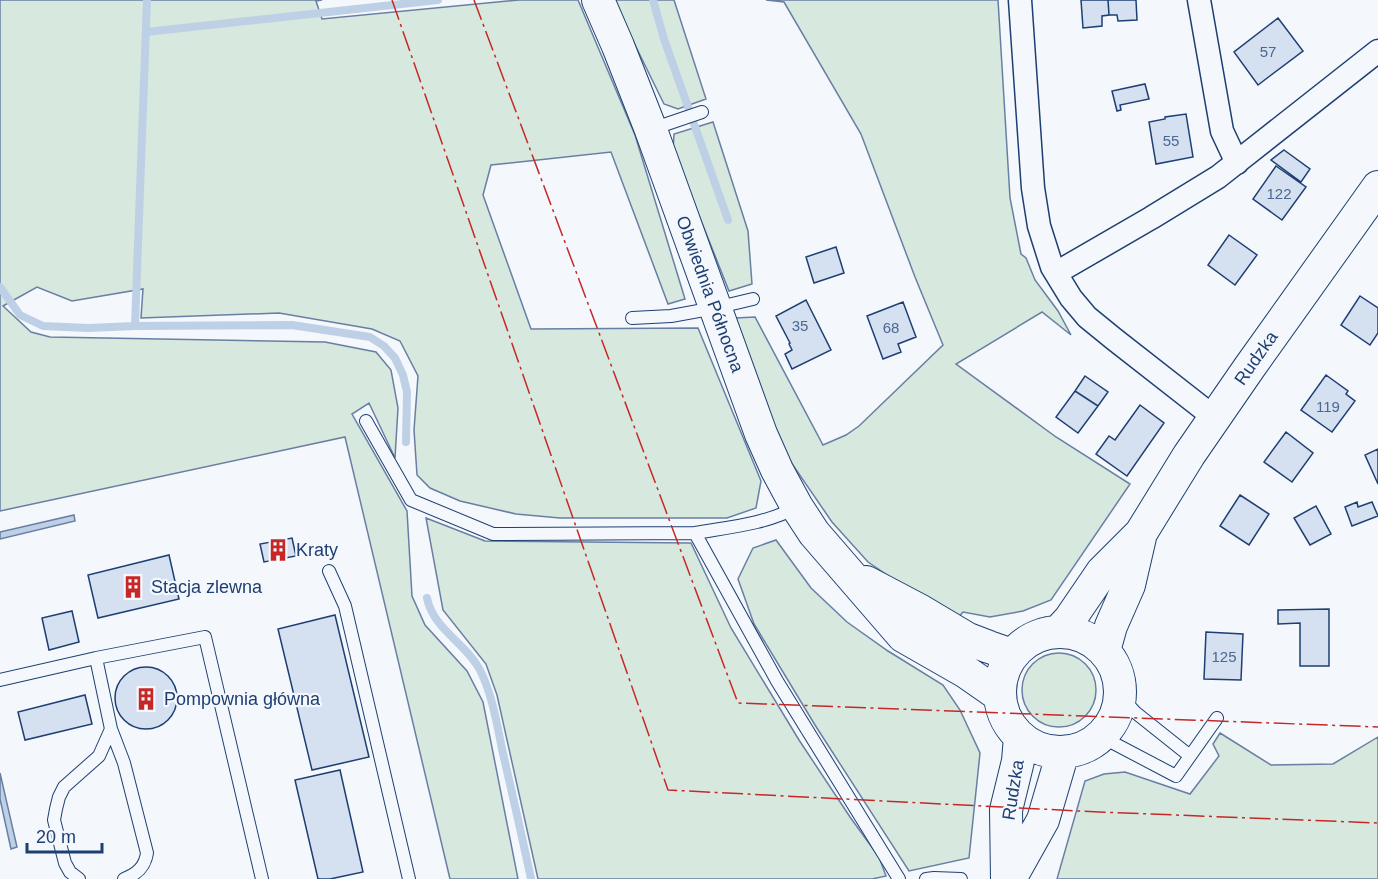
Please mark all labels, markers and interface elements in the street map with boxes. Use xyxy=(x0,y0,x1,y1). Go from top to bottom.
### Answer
house number: 57 xyxy=(1260,43,1276,60)
house number: 55 xyxy=(1163,132,1179,149)
house number: 122 xyxy=(1266,185,1292,202)
street label: Obwiednia Północna xyxy=(672,213,748,376)
house number: 35 xyxy=(792,317,808,334)
house number: 68 xyxy=(883,319,899,336)
street label: Rudzka xyxy=(1230,326,1282,389)
house number: 119 xyxy=(1316,398,1340,415)
building icon: Kraty xyxy=(265,537,291,563)
place label: Kraty xyxy=(296,540,338,560)
building icon: Stacja zlewna xyxy=(120,574,146,600)
place label: Stacja zlewna xyxy=(151,577,263,597)
house number: 125 xyxy=(1211,648,1237,665)
building icon: Pompownia główna xyxy=(133,686,159,712)
place label: Pompownia główna xyxy=(164,689,321,709)
street label: Rudzka xyxy=(998,757,1028,822)
scale bar xyxy=(27,816,102,854)
text: 20 m xyxy=(36,827,76,847)

